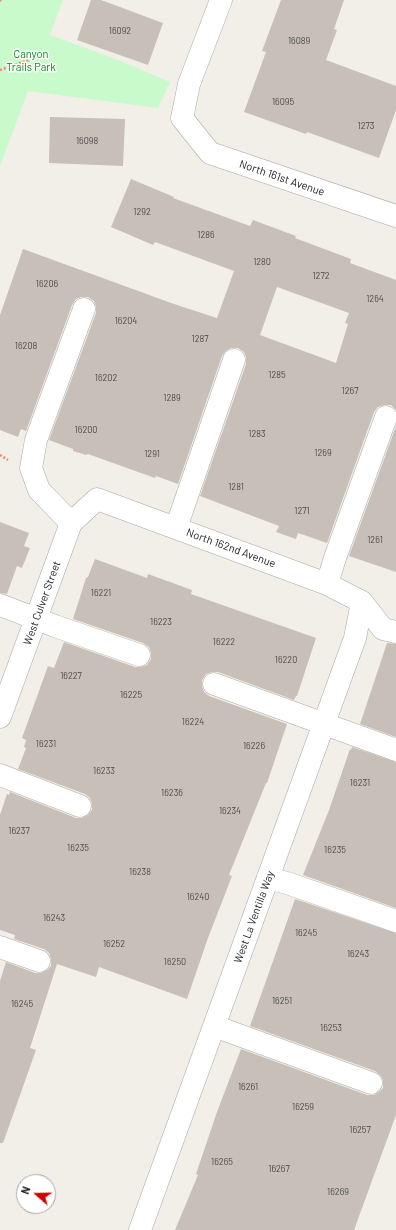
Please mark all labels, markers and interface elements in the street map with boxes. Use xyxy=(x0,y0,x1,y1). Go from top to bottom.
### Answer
house number: 16092 xyxy=(109,26,131,36)
house number: 16089 xyxy=(288,36,310,46)
park label: Canyon Trails Park xyxy=(6,47,56,73)
house number: 16095 xyxy=(272,97,294,107)
house number: 1273 xyxy=(358,121,374,131)
house number: 16098 xyxy=(76,136,98,146)
street label: North 161st Avenue xyxy=(238,157,326,199)
house number: 1292 xyxy=(133,207,151,217)
house number: 1286 xyxy=(197,230,215,240)
house number: 1280 xyxy=(253,257,271,267)
house number: 1272 xyxy=(312,271,330,281)
house number: 16206 xyxy=(36,279,58,289)
house number: 1264 xyxy=(366,294,384,304)
house number: 16204 xyxy=(115,316,137,326)
house number: 1287 xyxy=(192,334,208,344)
house number: 16208 xyxy=(15,341,37,351)
house number: 1285 xyxy=(268,370,286,380)
house number: 16202 xyxy=(95,373,117,383)
house number: 1267 xyxy=(342,386,358,396)
house number: 1289 xyxy=(163,393,181,403)
house number: 16200 xyxy=(75,425,97,435)
house number: 1283 xyxy=(248,429,266,439)
house number: 1269 xyxy=(314,448,332,458)
house number: 1291 xyxy=(144,449,160,459)
house number: 1281 xyxy=(228,482,244,492)
house number: 1271 xyxy=(294,506,310,516)
street label: North 162nd Avenue xyxy=(185,526,277,570)
house number: 1261 xyxy=(367,535,383,545)
street label: West Culver Street xyxy=(21,559,63,647)
house number: 16221 xyxy=(91,588,111,598)
house number: 16223 xyxy=(150,617,172,627)
house number: 16222 xyxy=(213,637,235,647)
house number: 16220 xyxy=(275,655,297,665)
house number: 16227 xyxy=(60,671,82,681)
house number: 16225 xyxy=(120,690,142,700)
house number: 16224 xyxy=(182,717,204,727)
house number: 16231 xyxy=(36,739,56,749)
house number: 16226 xyxy=(243,741,265,751)
house number: 16233 xyxy=(93,766,115,776)
house number: 16231 xyxy=(350,778,370,788)
house number: 16236 xyxy=(161,788,183,798)
house number: 16234 xyxy=(219,806,241,816)
house number: 16237 xyxy=(8,826,30,836)
house number: 16235 xyxy=(67,843,89,853)
house number: 16235 xyxy=(324,845,346,855)
house number: 16238 xyxy=(129,867,151,877)
street label: West La Ventilla Way xyxy=(231,869,277,965)
house number: 16240 xyxy=(187,892,209,902)
house number: 16243 xyxy=(43,913,65,923)
house number: 16245 xyxy=(295,928,317,938)
house number: 16252 xyxy=(103,939,125,949)
house number: 16243 xyxy=(347,949,369,959)
house number: 16250 xyxy=(164,957,186,967)
house number: 16251 xyxy=(272,996,292,1006)
house number: 16245 xyxy=(11,999,33,1009)
house number: 16253 xyxy=(320,1023,342,1033)
house number: 16261 xyxy=(238,1082,258,1092)
house number: 16259 xyxy=(292,1102,314,1112)
house number: 16257 xyxy=(349,1125,371,1135)
house number: 16265 xyxy=(211,1157,233,1167)
house number: 16267 xyxy=(268,1164,290,1174)
north arrow xyxy=(16,1174,56,1214)
text: N xyxy=(18,1184,33,1196)
house number: 16269 xyxy=(327,1187,349,1197)

